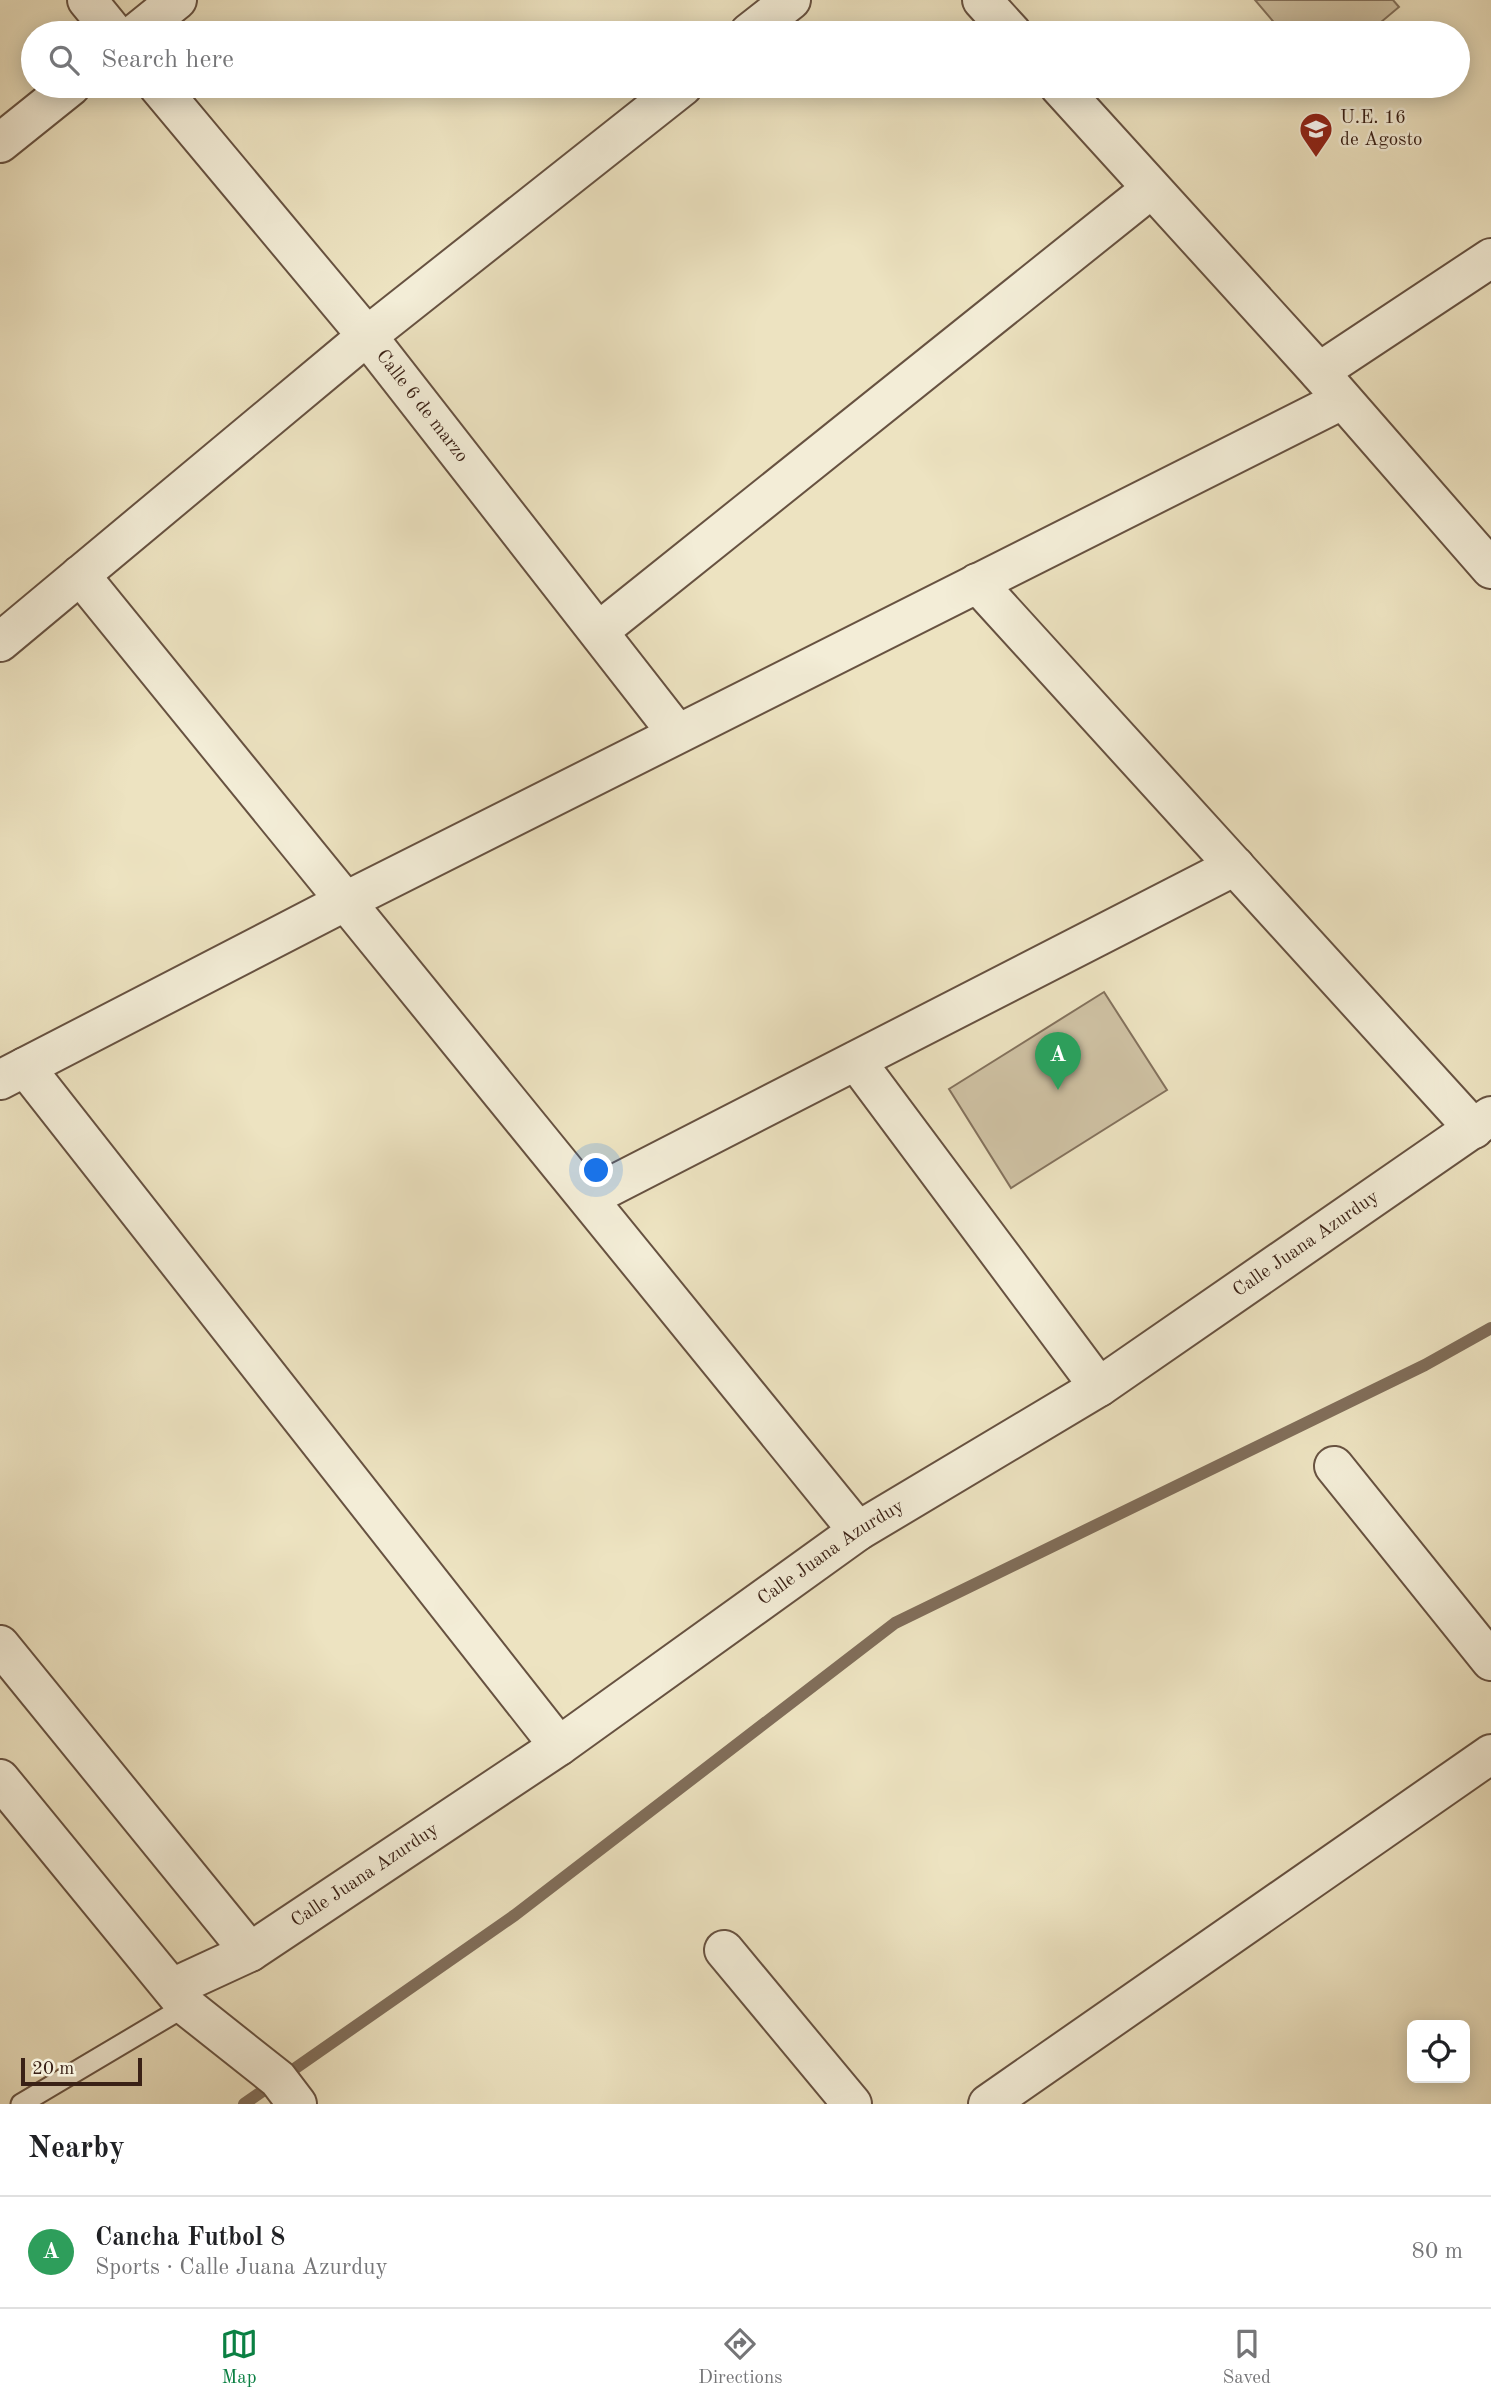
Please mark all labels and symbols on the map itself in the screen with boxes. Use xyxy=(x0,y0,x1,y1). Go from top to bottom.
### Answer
place label: U.E. 16 de Agosto xyxy=(1340,109,1423,150)
school or university icon: U.E. 16 de Agosto xyxy=(1297,110,1335,159)
street label: Calle 6 de marzo xyxy=(372,346,471,466)
pin: A xyxy=(1035,1032,1081,1090)
your location xyxy=(579,1153,613,1187)
street label: Calle Juana Azurduy xyxy=(1230,1187,1382,1301)
street label: Calle Juana Azurduy xyxy=(754,1496,907,1609)
street label: Calle Juana Azurduy xyxy=(288,1820,442,1931)
scale bar xyxy=(21,2055,142,2087)

